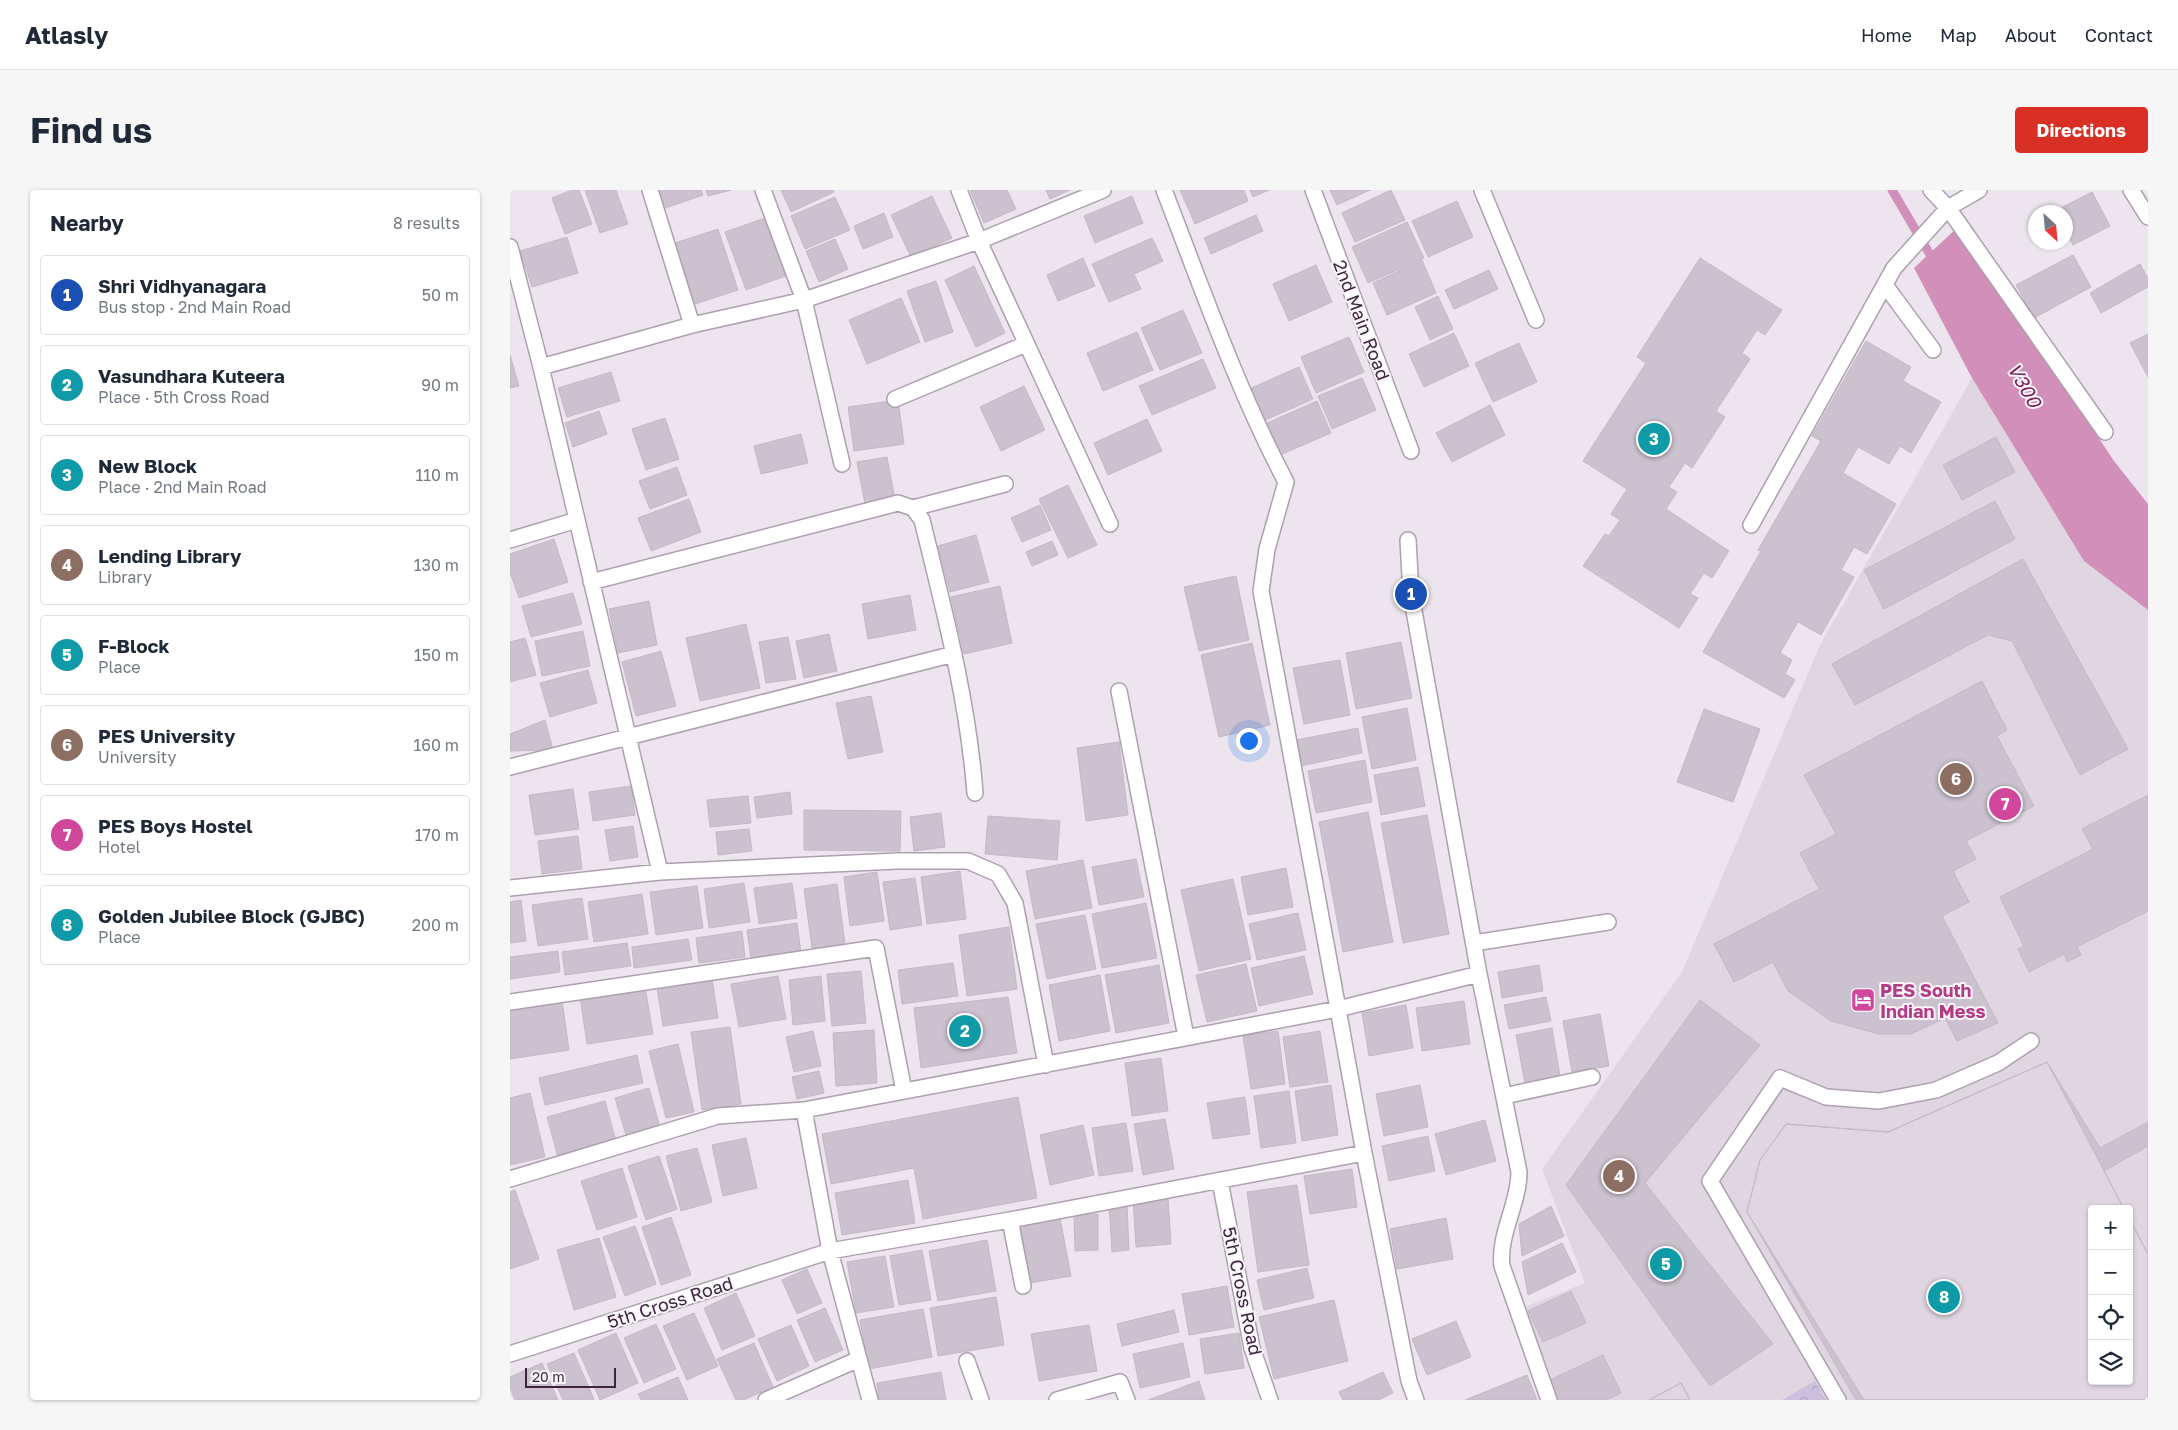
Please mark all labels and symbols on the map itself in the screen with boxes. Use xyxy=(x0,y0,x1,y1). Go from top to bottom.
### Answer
north arrow xyxy=(2028,205,2073,250)
street label: 2nd Main Road xyxy=(1329,257,1395,383)
water label: V300 xyxy=(2003,359,2047,412)
pin: 3 xyxy=(1638,420,1670,458)
pin: 1 xyxy=(1395,575,1427,613)
your location xyxy=(1236,728,1262,754)
pin: 6 xyxy=(1940,760,1972,798)
pin: 7 xyxy=(1989,785,2021,823)
place label: PES South Indian Mess xyxy=(1880,979,1986,1022)
hotel icon: PES South Indian Mess xyxy=(1850,987,1876,1013)
pin: 2 xyxy=(949,1012,981,1050)
pin: 4 xyxy=(1603,1157,1635,1195)
street label: 5th Cross Road xyxy=(1219,1225,1267,1357)
pin: 5 xyxy=(1650,1245,1682,1283)
street label: 5th Cross Road xyxy=(604,1271,736,1333)
pin: 8 xyxy=(1928,1278,1960,1316)
scale bar xyxy=(525,1365,616,1388)

